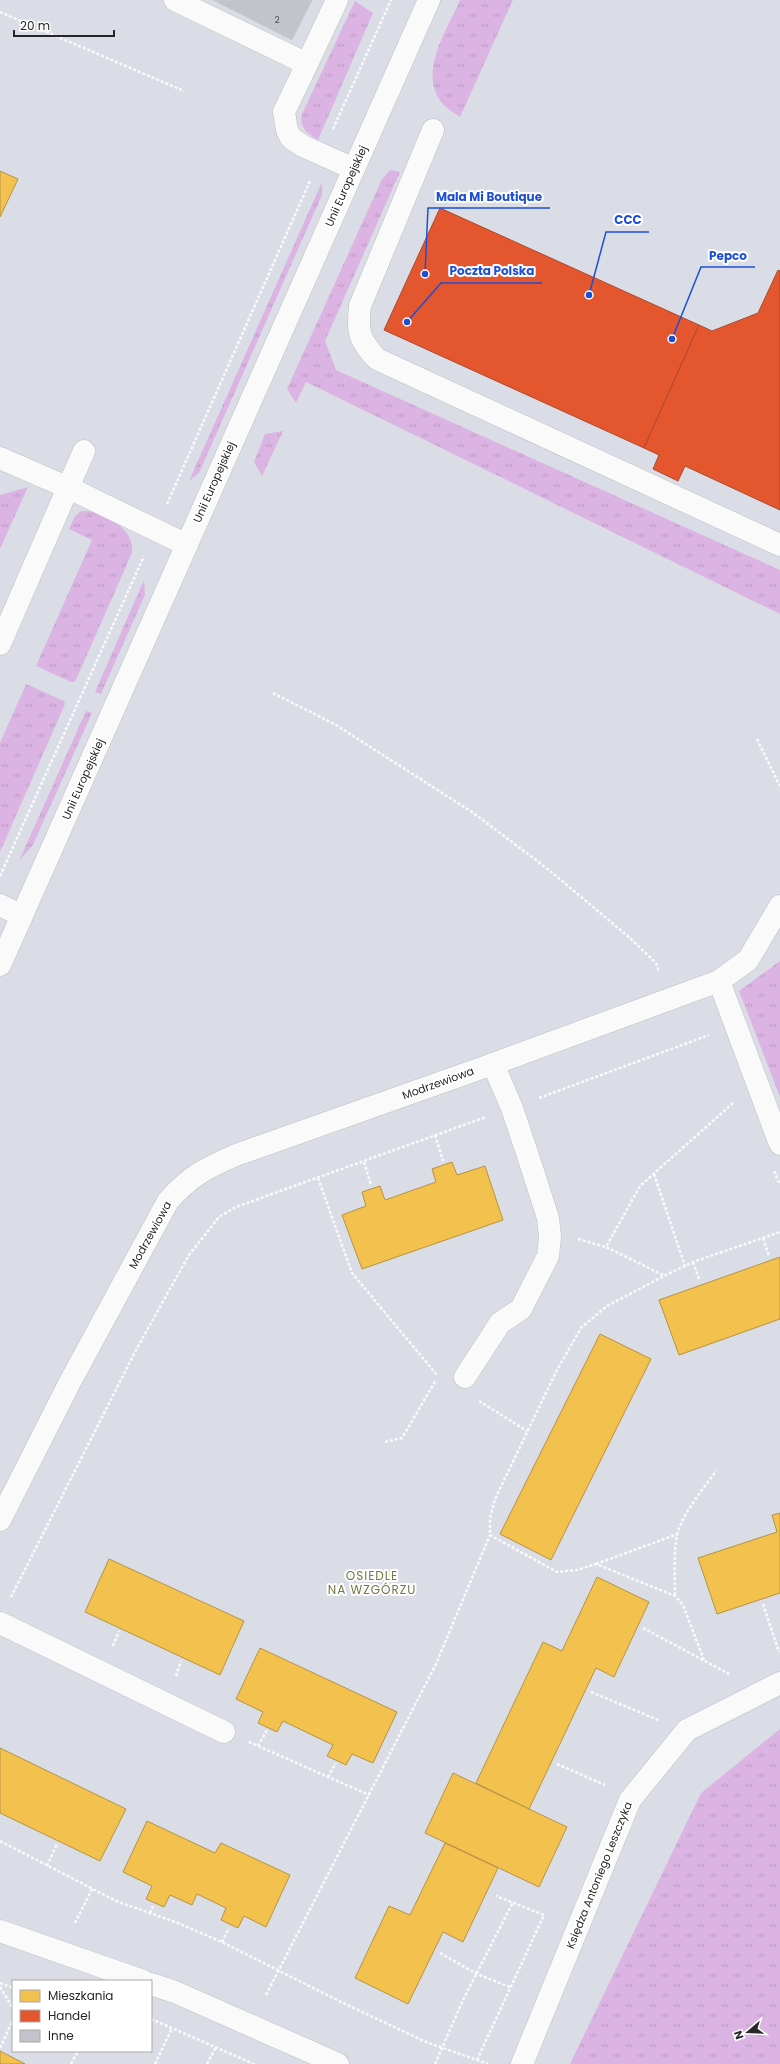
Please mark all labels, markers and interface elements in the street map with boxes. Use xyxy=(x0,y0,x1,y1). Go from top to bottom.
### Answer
scale bar xyxy=(14,12,114,38)
house number: 2 xyxy=(274,14,280,26)
text: 20 m xyxy=(20,17,50,34)
street label: Unii Europejskiej xyxy=(321,143,371,229)
callout: Mala Mi Boutique xyxy=(428,184,550,208)
text: Mala Mi Boutique xyxy=(436,188,543,205)
callout: CCC xyxy=(606,208,649,232)
text: CCC xyxy=(614,211,642,228)
callout: Pepco xyxy=(701,243,755,267)
text: Pepco xyxy=(709,247,747,264)
callout: Poczta Polska xyxy=(441,259,542,283)
text: Poczta Polska xyxy=(450,262,534,279)
street label: Unii Europejskiej xyxy=(189,439,239,525)
street label: Unii Europejskiej xyxy=(58,736,108,822)
street label: Modrzewiowa xyxy=(400,1063,476,1103)
street label: Modrzewiowa xyxy=(125,1198,175,1272)
district label: OSIEDLE NA WZGÓRZU xyxy=(328,1567,416,1598)
street label: Księdza Antoniego Leszczyka xyxy=(562,1799,636,1951)
legend xyxy=(12,1980,152,2052)
text: Mieszkania xyxy=(48,1987,114,2004)
text: Handel xyxy=(48,2007,91,2024)
north arrow xyxy=(728,2012,768,2052)
text: Inne xyxy=(48,2027,74,2044)
text: N xyxy=(730,2029,747,2042)

